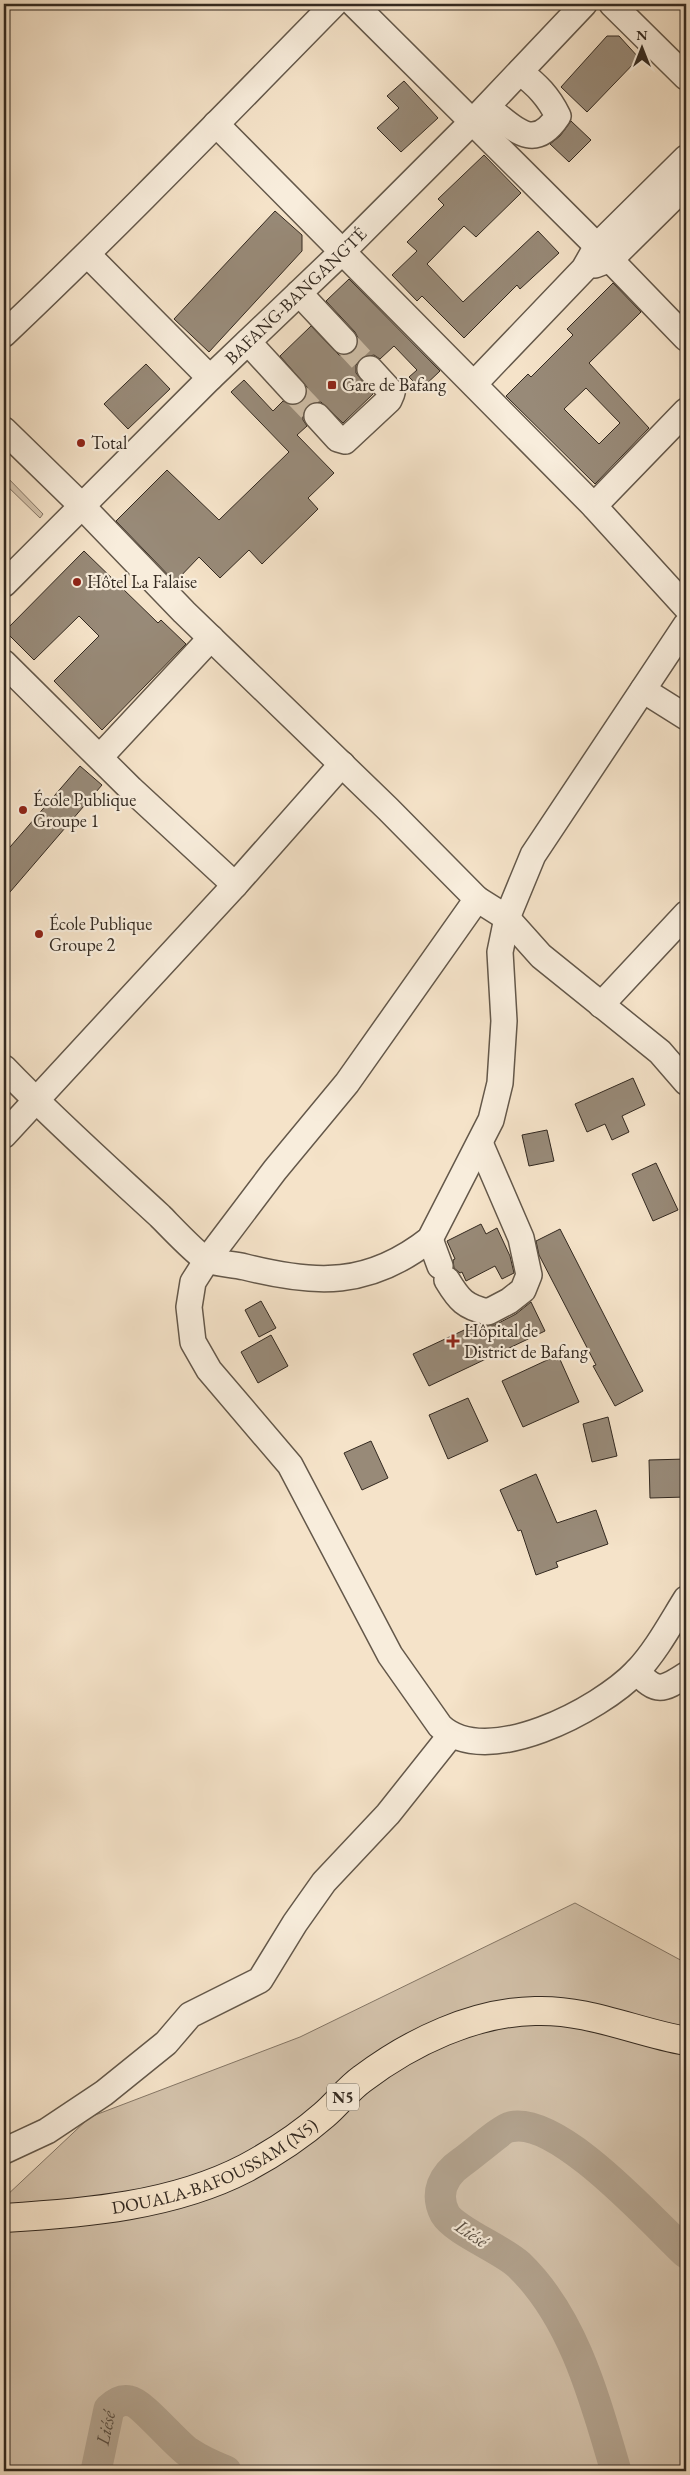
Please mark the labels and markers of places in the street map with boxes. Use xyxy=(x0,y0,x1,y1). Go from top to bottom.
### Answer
place label: Gare de Bafang xyxy=(342,373,446,396)
marker: Gare de Bafang xyxy=(326,379,338,391)
place label: Total xyxy=(91,431,127,454)
marker: Total xyxy=(75,437,87,449)
place label: Hôtel La Falaise xyxy=(87,570,197,593)
marker: Hôtel La Falaise xyxy=(71,576,83,588)
place label: École Publique Groupe 1 xyxy=(33,788,136,832)
marker: École Publique Groupe 1 xyxy=(17,804,29,816)
place label: École Publique Groupe 2 xyxy=(49,912,152,956)
marker: École Publique Groupe 2 xyxy=(33,928,45,940)
place label: Hôpital de District de Bafang xyxy=(464,1319,588,1363)
marker: Hôpital de District de Bafang xyxy=(446,1334,460,1348)

